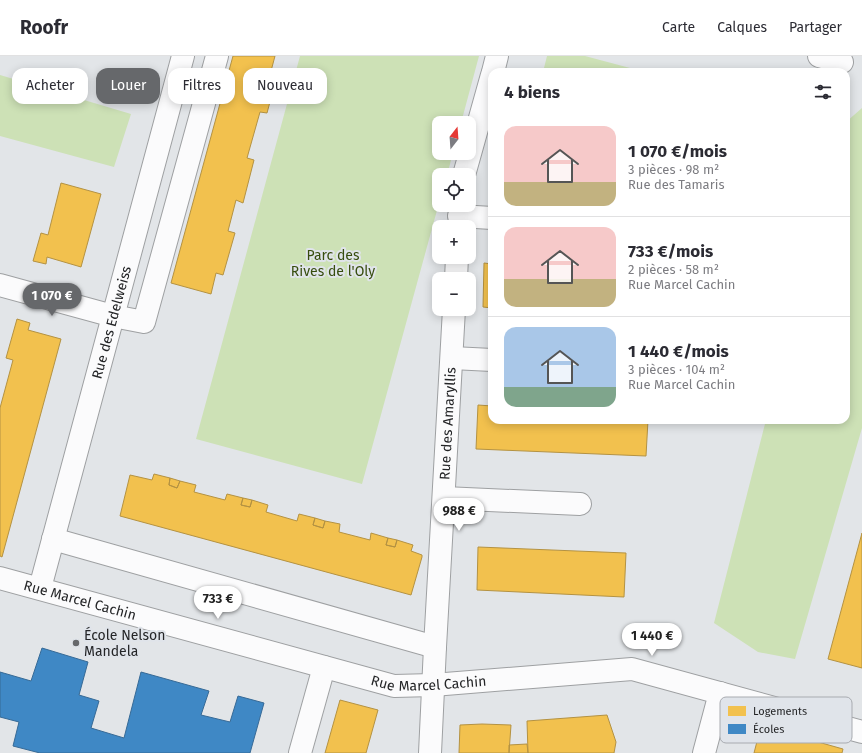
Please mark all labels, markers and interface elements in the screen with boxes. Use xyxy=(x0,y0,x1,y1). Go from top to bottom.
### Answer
text: Roofr xyxy=(20,16,68,39)
text: Carte xyxy=(662,19,695,36)
text: Calques xyxy=(717,19,767,36)
text: Partager xyxy=(789,19,842,36)
chip: Acheter xyxy=(12,68,88,104)
chip: Louer xyxy=(96,68,160,104)
chip: Filtres xyxy=(168,68,235,104)
chip: Nouveau xyxy=(243,68,327,104)
icon: filters xyxy=(812,81,834,103)
text: 4 biens xyxy=(504,82,560,103)
north arrow xyxy=(432,116,476,160)
map controls xyxy=(432,116,476,316)
text: 1 070 €/mois xyxy=(628,141,727,162)
icon: home xyxy=(536,142,584,190)
text: 3 pièces · 98 m² xyxy=(628,162,719,177)
button: locate xyxy=(432,168,476,212)
text: Rue des Tamaris xyxy=(628,177,724,192)
button: + xyxy=(432,220,476,264)
text: 733 €/mois xyxy=(628,241,713,262)
icon: home xyxy=(536,243,584,291)
park label: Parc des Rives de l'Oly xyxy=(291,247,375,280)
text: 2 pièces · 58 m² xyxy=(628,262,719,277)
street label: Rue des Edelweiss xyxy=(88,264,135,381)
button: − xyxy=(432,272,476,316)
text: Rue Marcel Cachin xyxy=(628,277,735,292)
pin: 1 070 € xyxy=(15,283,89,317)
text: 1 070 € xyxy=(32,288,72,303)
text: 1 440 €/mois xyxy=(628,341,729,362)
icon: home xyxy=(536,343,584,391)
text: 3 pièces · 104 m² xyxy=(628,362,725,377)
street label: Rue des Amaryllis xyxy=(436,366,459,480)
text: Rue Marcel Cachin xyxy=(628,377,735,392)
pin: 988 € xyxy=(431,498,487,532)
text: 988 € xyxy=(442,503,476,518)
street label: Rue Marcel Cachin xyxy=(22,576,138,623)
pin: 733 € xyxy=(190,586,246,620)
text: 733 € xyxy=(203,591,233,606)
pin: 1 440 € xyxy=(615,623,689,657)
place label: École Nelson Mandela xyxy=(84,626,165,660)
text: 1 440 € xyxy=(631,628,673,643)
marker: École Nelson Mandela xyxy=(71,638,81,648)
street label: Rue Marcel Cachin xyxy=(369,672,487,694)
legend xyxy=(720,697,852,743)
text: Logements xyxy=(753,705,807,718)
text: Écoles xyxy=(753,722,784,736)

